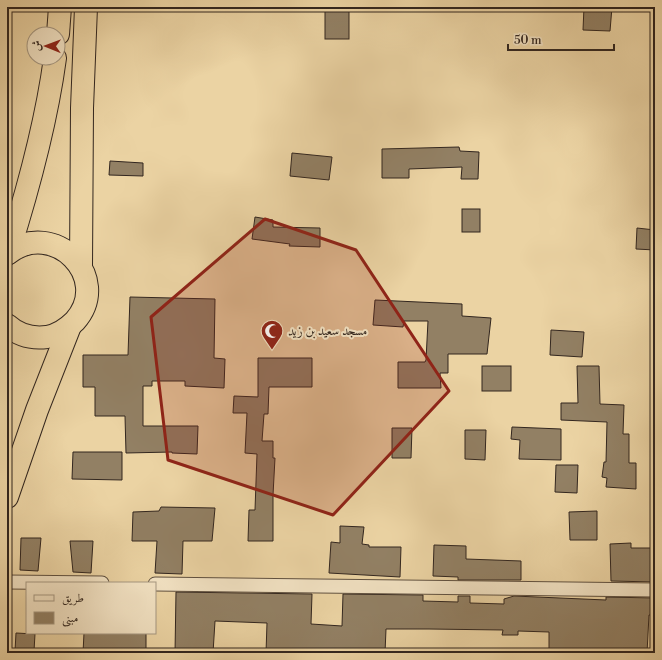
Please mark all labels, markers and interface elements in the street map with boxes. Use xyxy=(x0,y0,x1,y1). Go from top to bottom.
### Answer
north arrow xyxy=(26,26,66,66)
scale bar xyxy=(508,26,614,52)
text: 50 m xyxy=(514,33,542,48)
text: ش xyxy=(30,40,44,51)
mosque icon: مسجد سعيد بن زيد xyxy=(259,318,285,351)
place label: مسجد سعيد بن زيد xyxy=(288,323,367,339)
legend xyxy=(26,582,156,634)
text: طريق xyxy=(62,591,84,606)
text: مبنى xyxy=(62,611,78,627)

